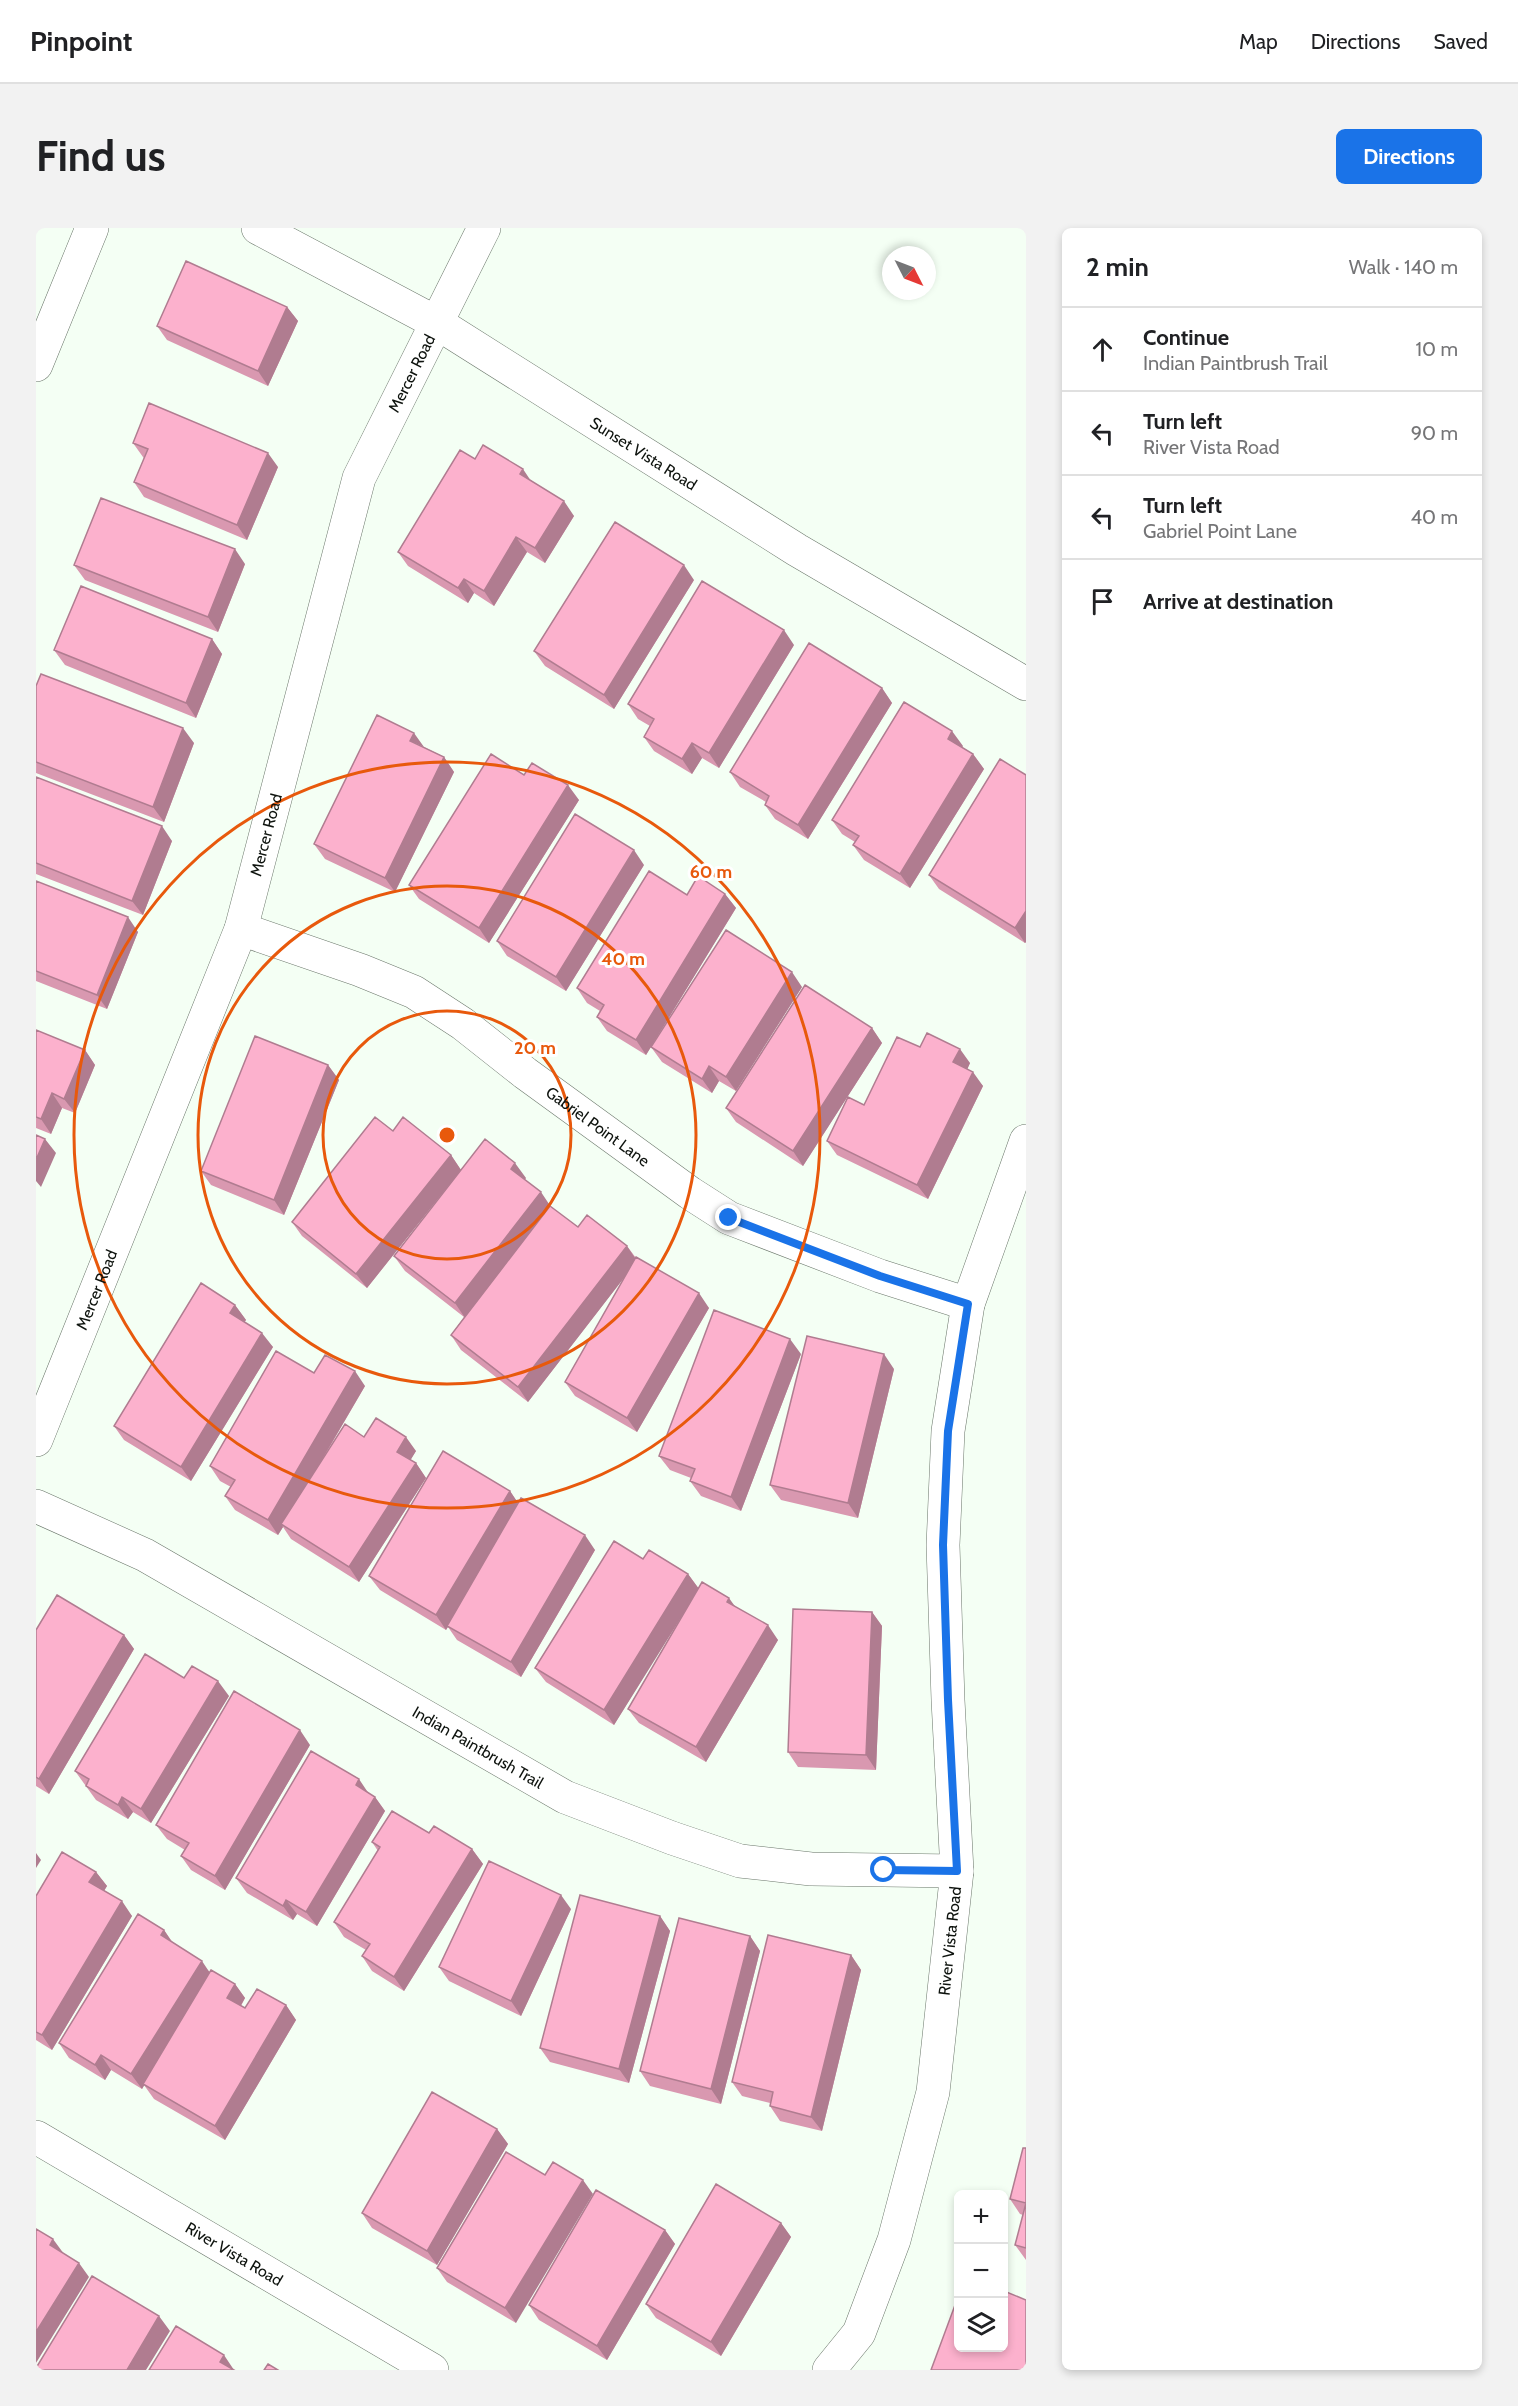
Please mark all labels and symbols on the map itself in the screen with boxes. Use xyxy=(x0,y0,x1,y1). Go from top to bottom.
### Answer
north arrow xyxy=(882,246,936,300)
street label: Mercer Road xyxy=(384,331,439,415)
street label: Sunset Vista Road xyxy=(587,413,700,494)
street label: Mercer Road xyxy=(246,792,286,878)
text: 60 m xyxy=(690,861,732,883)
text: 40 m xyxy=(601,948,645,970)
text: 20 m xyxy=(514,1037,556,1059)
street label: Gabriel Point Lane xyxy=(542,1083,653,1170)
centre of rings xyxy=(437,1125,457,1145)
route end xyxy=(715,1204,741,1230)
street label: Mercer Road xyxy=(72,1247,121,1333)
street label: Indian Paintbrush Trail xyxy=(409,1702,547,1793)
route start xyxy=(870,1856,896,1882)
street label: River Vista Road xyxy=(935,1886,965,1996)
street label: River Vista Road xyxy=(182,2218,286,2290)

